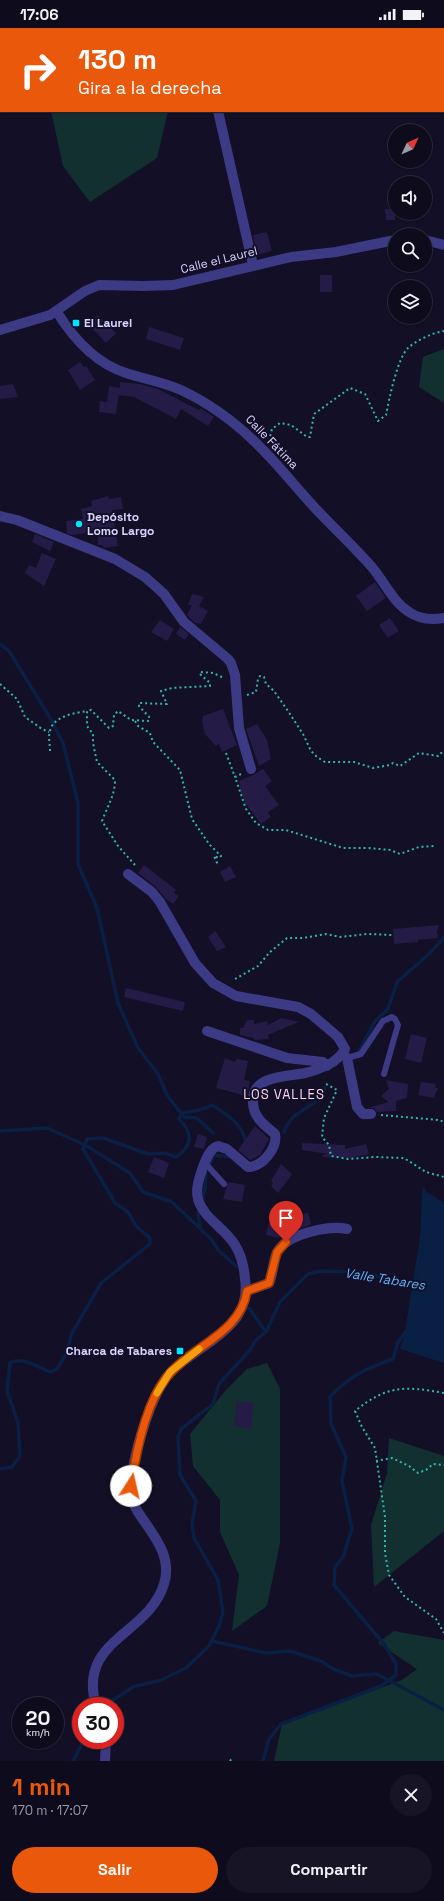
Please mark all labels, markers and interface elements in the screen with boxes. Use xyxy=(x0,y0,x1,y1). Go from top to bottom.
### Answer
text: 17:06 xyxy=(20,5,59,24)
text: 130 m xyxy=(78,41,157,77)
icon: right xyxy=(12,44,64,96)
text: Gira a la derecha xyxy=(78,76,222,99)
north arrow xyxy=(388,124,432,168)
map controls xyxy=(388,124,432,324)
button: sound xyxy=(388,176,432,220)
button: search xyxy=(388,228,432,272)
street label: Calle el Laurel xyxy=(179,243,259,277)
button: layers xyxy=(388,280,432,324)
place label: El Laurel xyxy=(84,315,132,331)
marker: El Laurel xyxy=(71,318,81,328)
street label: Calle Fátima xyxy=(242,412,302,473)
place label: Depósito Lomo Largo xyxy=(87,509,154,539)
marker: Depósito Lomo Largo xyxy=(74,519,84,529)
district label: LOS VALLES xyxy=(243,1086,325,1103)
pin xyxy=(269,1201,303,1242)
icon: arrive xyxy=(275,1207,297,1229)
water label: Valle Tabares xyxy=(344,1264,428,1294)
place label: Charca de Tabares xyxy=(66,1343,172,1359)
marker: Charca de Tabares xyxy=(175,1346,185,1356)
position arrow xyxy=(110,1465,152,1507)
speed limit sign: 30 xyxy=(72,1697,124,1749)
text: 20 xyxy=(26,1705,50,1731)
text: km/h xyxy=(26,1726,50,1739)
text: 1 min xyxy=(12,1771,71,1802)
button: close xyxy=(390,1774,432,1816)
text: 170 m · 17:07 xyxy=(12,1802,88,1819)
button: Salir xyxy=(12,1847,218,1893)
button: Compartir xyxy=(226,1847,432,1893)

